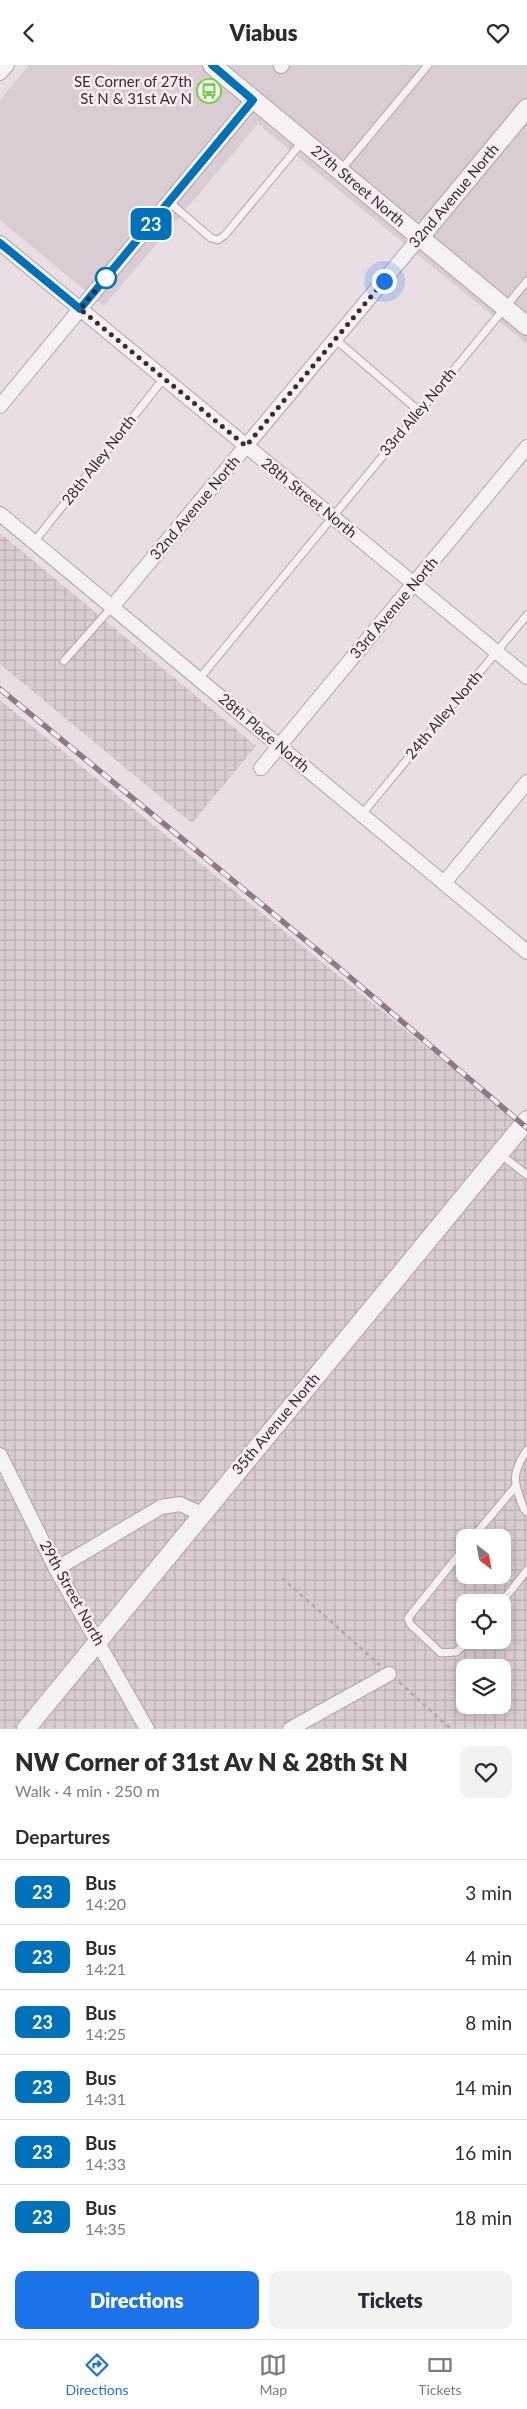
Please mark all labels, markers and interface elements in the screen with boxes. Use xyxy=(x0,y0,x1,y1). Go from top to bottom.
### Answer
icon: back xyxy=(15,19,43,47)
text: Viabus xyxy=(230,19,297,46)
icon: heart xyxy=(484,19,512,47)
place label: SE Corner of 27th St N & 31st Av N xyxy=(74,72,192,107)
bus stop icon: SE Corner of 27th St N & 31st Av N xyxy=(196,78,222,104)
street label: 32nd Avenue North xyxy=(405,140,502,251)
street label: 27th Street North xyxy=(308,141,409,230)
line badge: 23 xyxy=(128,208,174,240)
text: 23 xyxy=(141,213,161,235)
unlabelled marker xyxy=(95,267,117,289)
your location xyxy=(372,269,397,294)
street label: 33rd Alley North xyxy=(375,364,459,459)
street label: 28th Alley North xyxy=(57,411,139,508)
street label: 32nd Avenue North xyxy=(146,452,243,563)
street label: 28th Street North xyxy=(258,453,361,541)
street label: 33rd Avenue North xyxy=(346,553,441,662)
street label: 24th Alley North xyxy=(401,667,485,762)
street label: 28th Place North xyxy=(216,689,314,775)
street label: 35th Avenue North xyxy=(228,1369,323,1478)
north arrow xyxy=(456,1529,511,1584)
map controls xyxy=(456,1529,511,1714)
street label: 29th Street North xyxy=(37,1537,109,1648)
button: locate xyxy=(456,1594,511,1649)
button: layers xyxy=(456,1659,511,1714)
button: heart xyxy=(460,1746,512,1798)
text: NW Corner of 31st Av N & 28th St N xyxy=(15,1747,408,1776)
text: Walk · 4 min · 250 m xyxy=(15,1781,160,1800)
text: Departures xyxy=(15,1825,110,1848)
text: Bus xyxy=(85,1871,116,1894)
text: 23 xyxy=(32,1881,53,1903)
text: 3 min xyxy=(465,1881,512,1904)
text: 14:20 xyxy=(85,1894,126,1913)
text: Bus xyxy=(85,1936,116,1959)
text: 23 xyxy=(32,1946,53,1968)
text: 4 min xyxy=(465,1946,512,1969)
text: 14:21 xyxy=(85,1959,126,1978)
text: Bus xyxy=(85,2001,116,2024)
text: 23 xyxy=(32,2011,53,2033)
text: 8 min xyxy=(465,2011,512,2034)
text: 14:25 xyxy=(85,2024,126,2043)
text: Bus xyxy=(85,2066,116,2089)
text: 23 xyxy=(32,2076,53,2098)
text: 14 min xyxy=(454,2076,512,2099)
text: 14:31 xyxy=(85,2089,126,2108)
text: Bus xyxy=(85,2131,116,2154)
text: 23 xyxy=(32,2141,53,2163)
text: 16 min xyxy=(454,2141,512,2164)
text: 14:33 xyxy=(85,2154,126,2173)
text: Bus xyxy=(85,2196,116,2219)
text: 23 xyxy=(32,2206,53,2228)
text: 18 min xyxy=(454,2206,512,2229)
text: 14:35 xyxy=(85,2219,126,2238)
button: Directions xyxy=(15,2271,259,2329)
button: Tickets xyxy=(269,2271,512,2329)
tab: Directions xyxy=(65,2351,129,2398)
tab: Map xyxy=(259,2351,287,2398)
tab: Tickets xyxy=(418,2351,462,2398)

